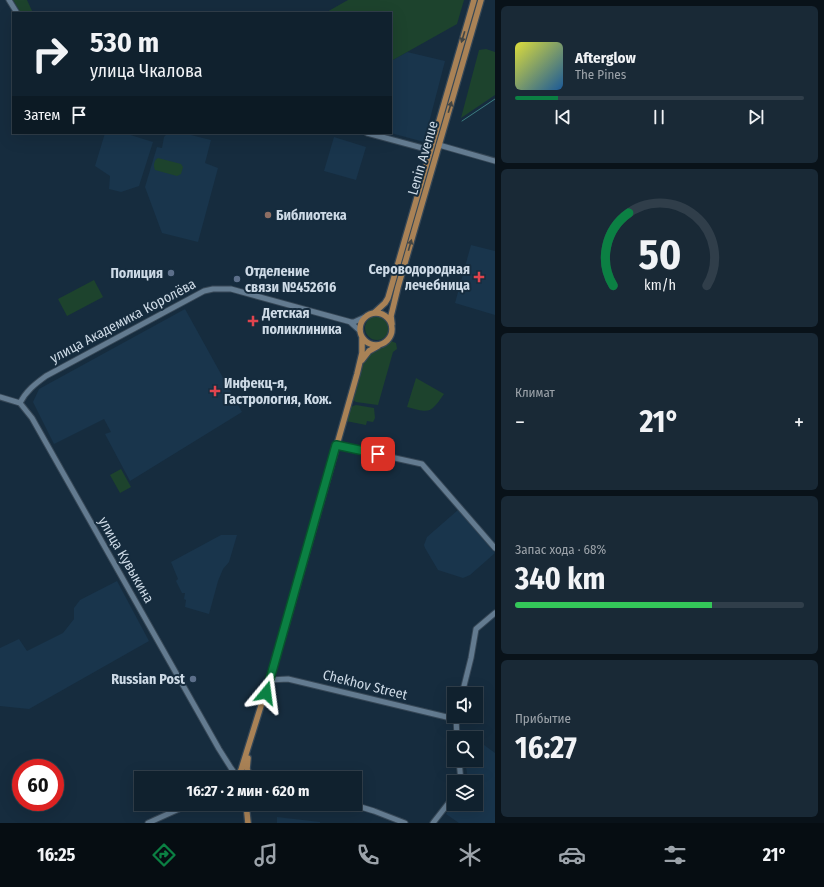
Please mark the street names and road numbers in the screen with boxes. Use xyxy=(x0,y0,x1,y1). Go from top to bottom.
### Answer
street label: Lenin Avenue xyxy=(404,119,442,197)
street label: улица Академика Королёва xyxy=(47,275,199,367)
street label: улица Кувыкина xyxy=(94,514,158,606)
street label: Chekhov Street xyxy=(321,666,409,704)

